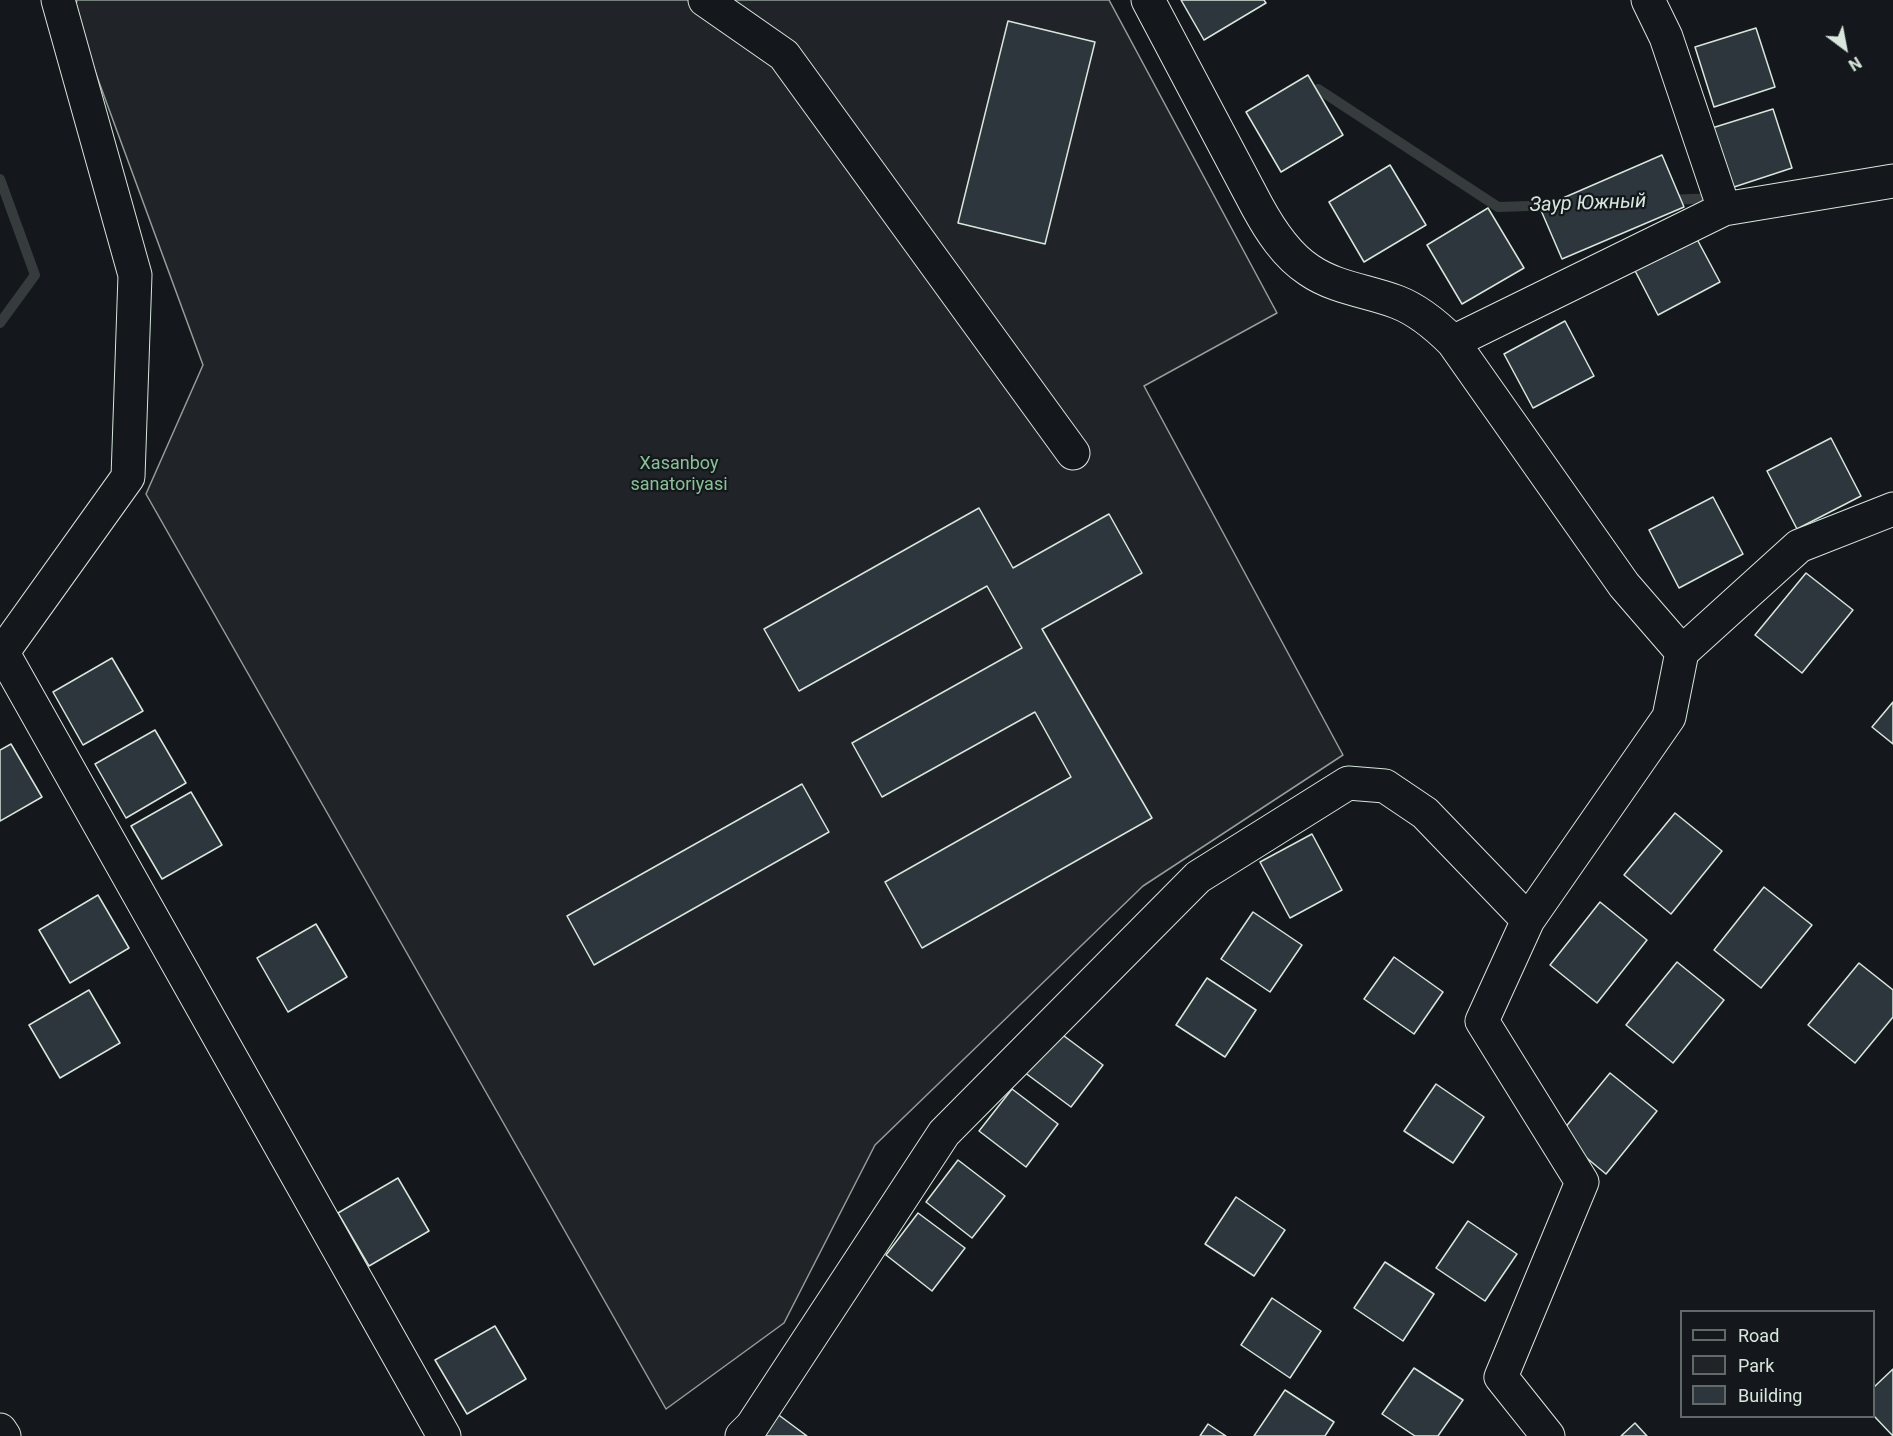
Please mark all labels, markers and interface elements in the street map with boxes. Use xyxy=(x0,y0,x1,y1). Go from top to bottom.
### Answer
north arrow xyxy=(1815,18,1875,78)
text: N xyxy=(1845,53,1865,75)
water label: Заур Южный xyxy=(1529,190,1647,218)
park label: Xasanboy sanatoriyasi xyxy=(630,453,728,496)
legend xyxy=(1680,1310,1875,1418)
text: Road xyxy=(1738,1325,1779,1346)
text: Park xyxy=(1738,1355,1774,1376)
text: Building xyxy=(1738,1385,1802,1406)

